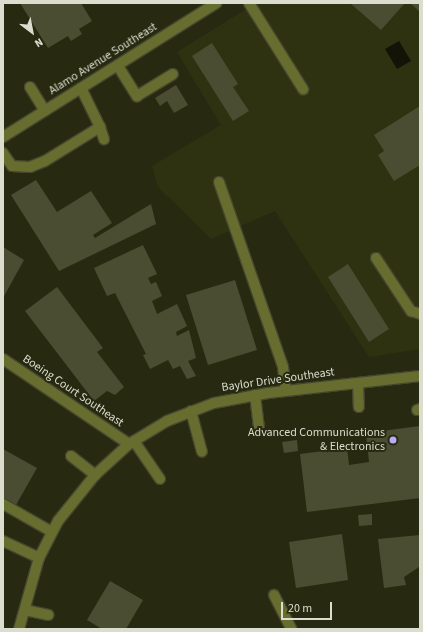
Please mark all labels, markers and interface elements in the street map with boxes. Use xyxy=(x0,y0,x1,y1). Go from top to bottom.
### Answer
north arrow xyxy=(12,12,52,52)
street label: Alamo Avenue Southeast xyxy=(46,20,160,98)
text: N xyxy=(32,34,46,51)
street label: Boeing Court Southeast xyxy=(20,352,126,430)
street label: Baylor Drive Southeast xyxy=(221,365,335,395)
place label: Advanced Communications & Electronics xyxy=(248,426,385,454)
marker: Advanced Communications & Electronics xyxy=(388,435,398,445)
scale bar xyxy=(283,594,334,620)
text: 20 m xyxy=(288,600,312,617)

